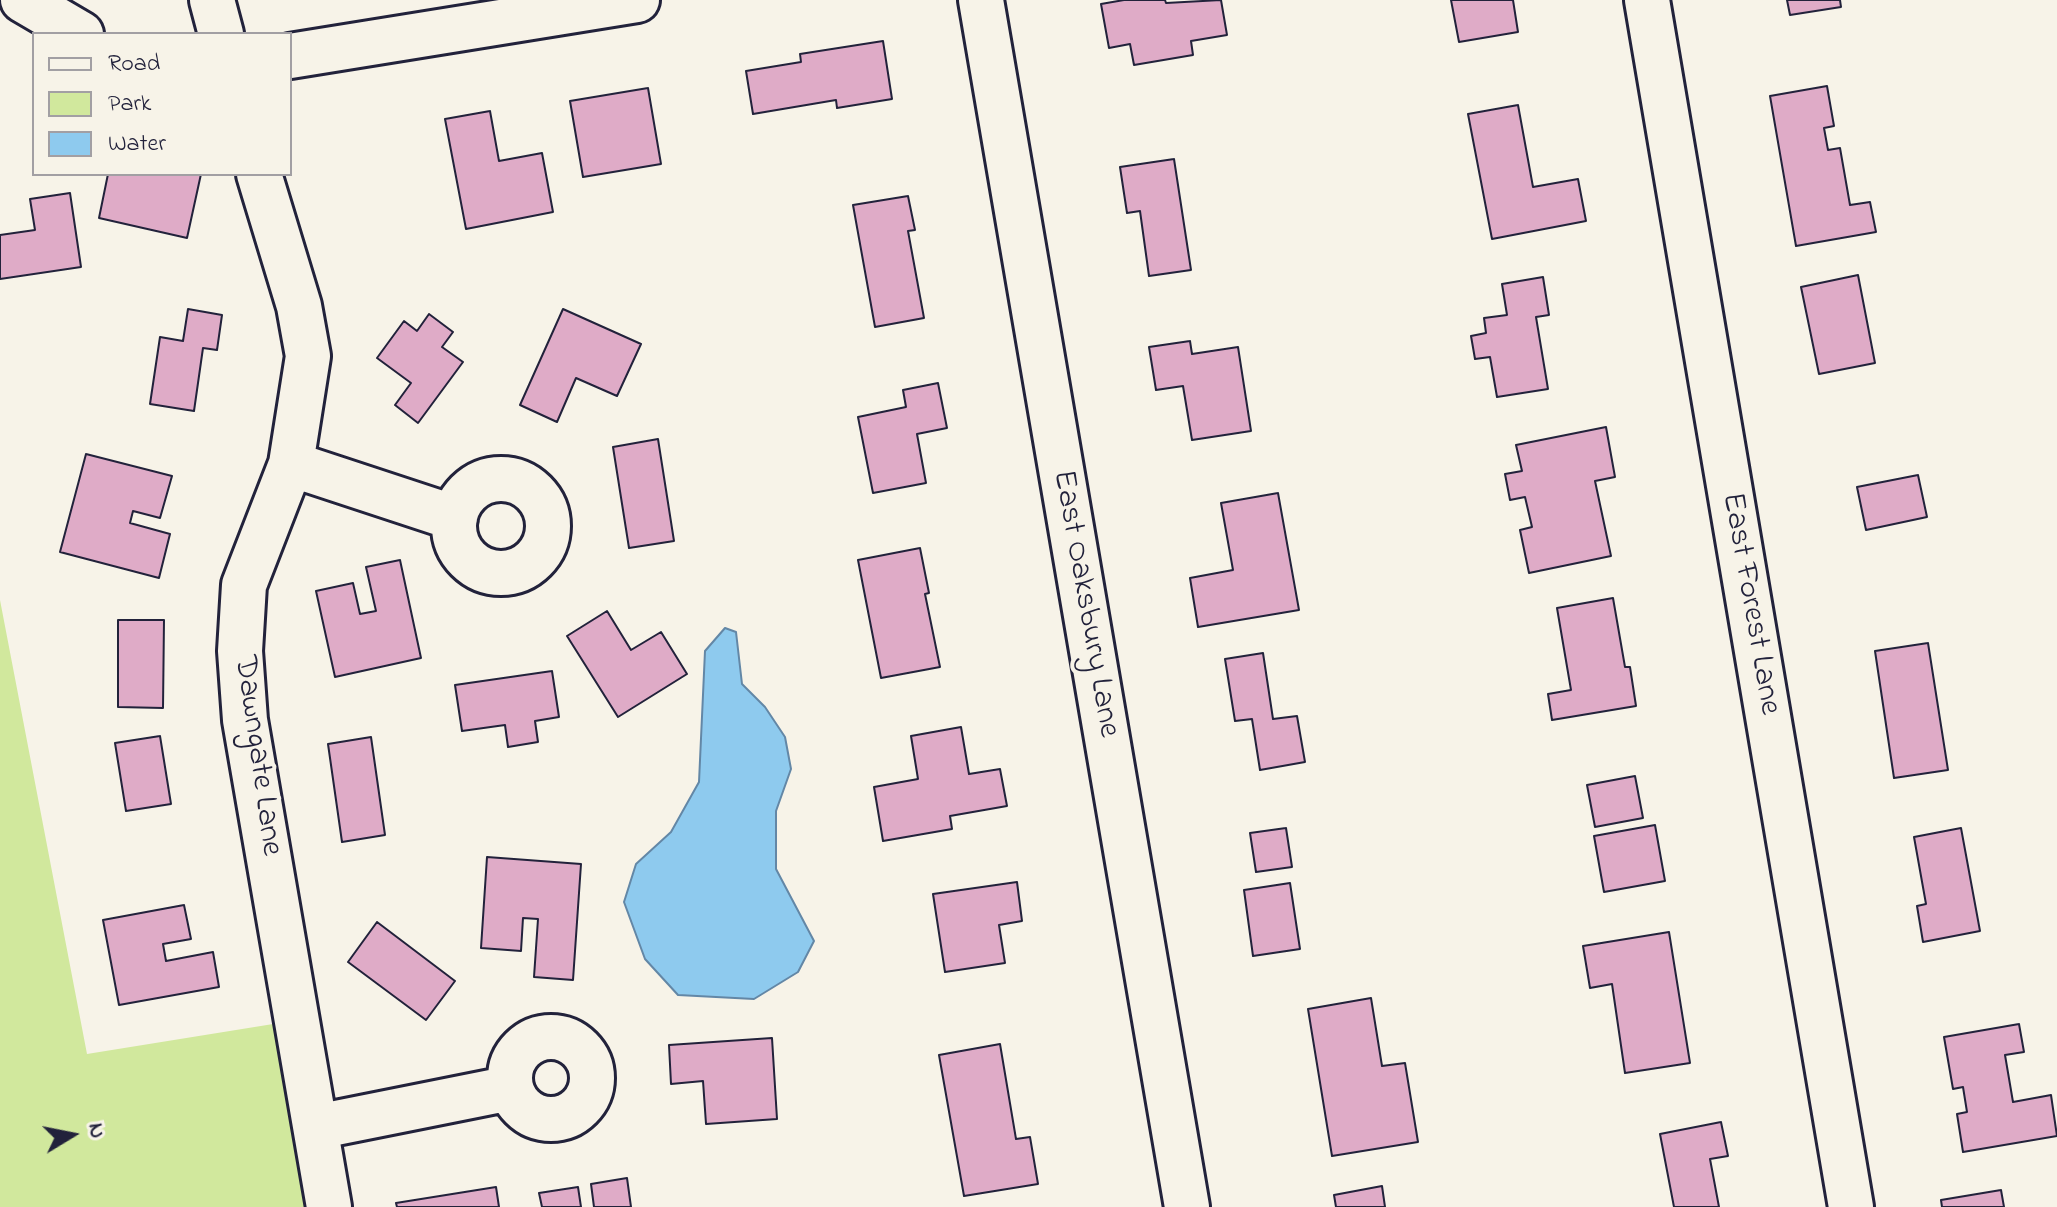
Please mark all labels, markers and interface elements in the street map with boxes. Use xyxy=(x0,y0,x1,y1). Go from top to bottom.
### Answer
legend xyxy=(32,32,292,176)
text: Road xyxy=(108,47,160,82)
text: Park xyxy=(108,87,151,122)
text: Water xyxy=(108,127,166,162)
street label: East Oaksbury Lane xyxy=(1042,468,1126,740)
street label: East Forest Lane xyxy=(1711,490,1787,718)
street label: Dawngate Lane xyxy=(223,654,289,858)
north arrow xyxy=(32,1095,112,1175)
text: N xyxy=(79,1121,113,1141)

